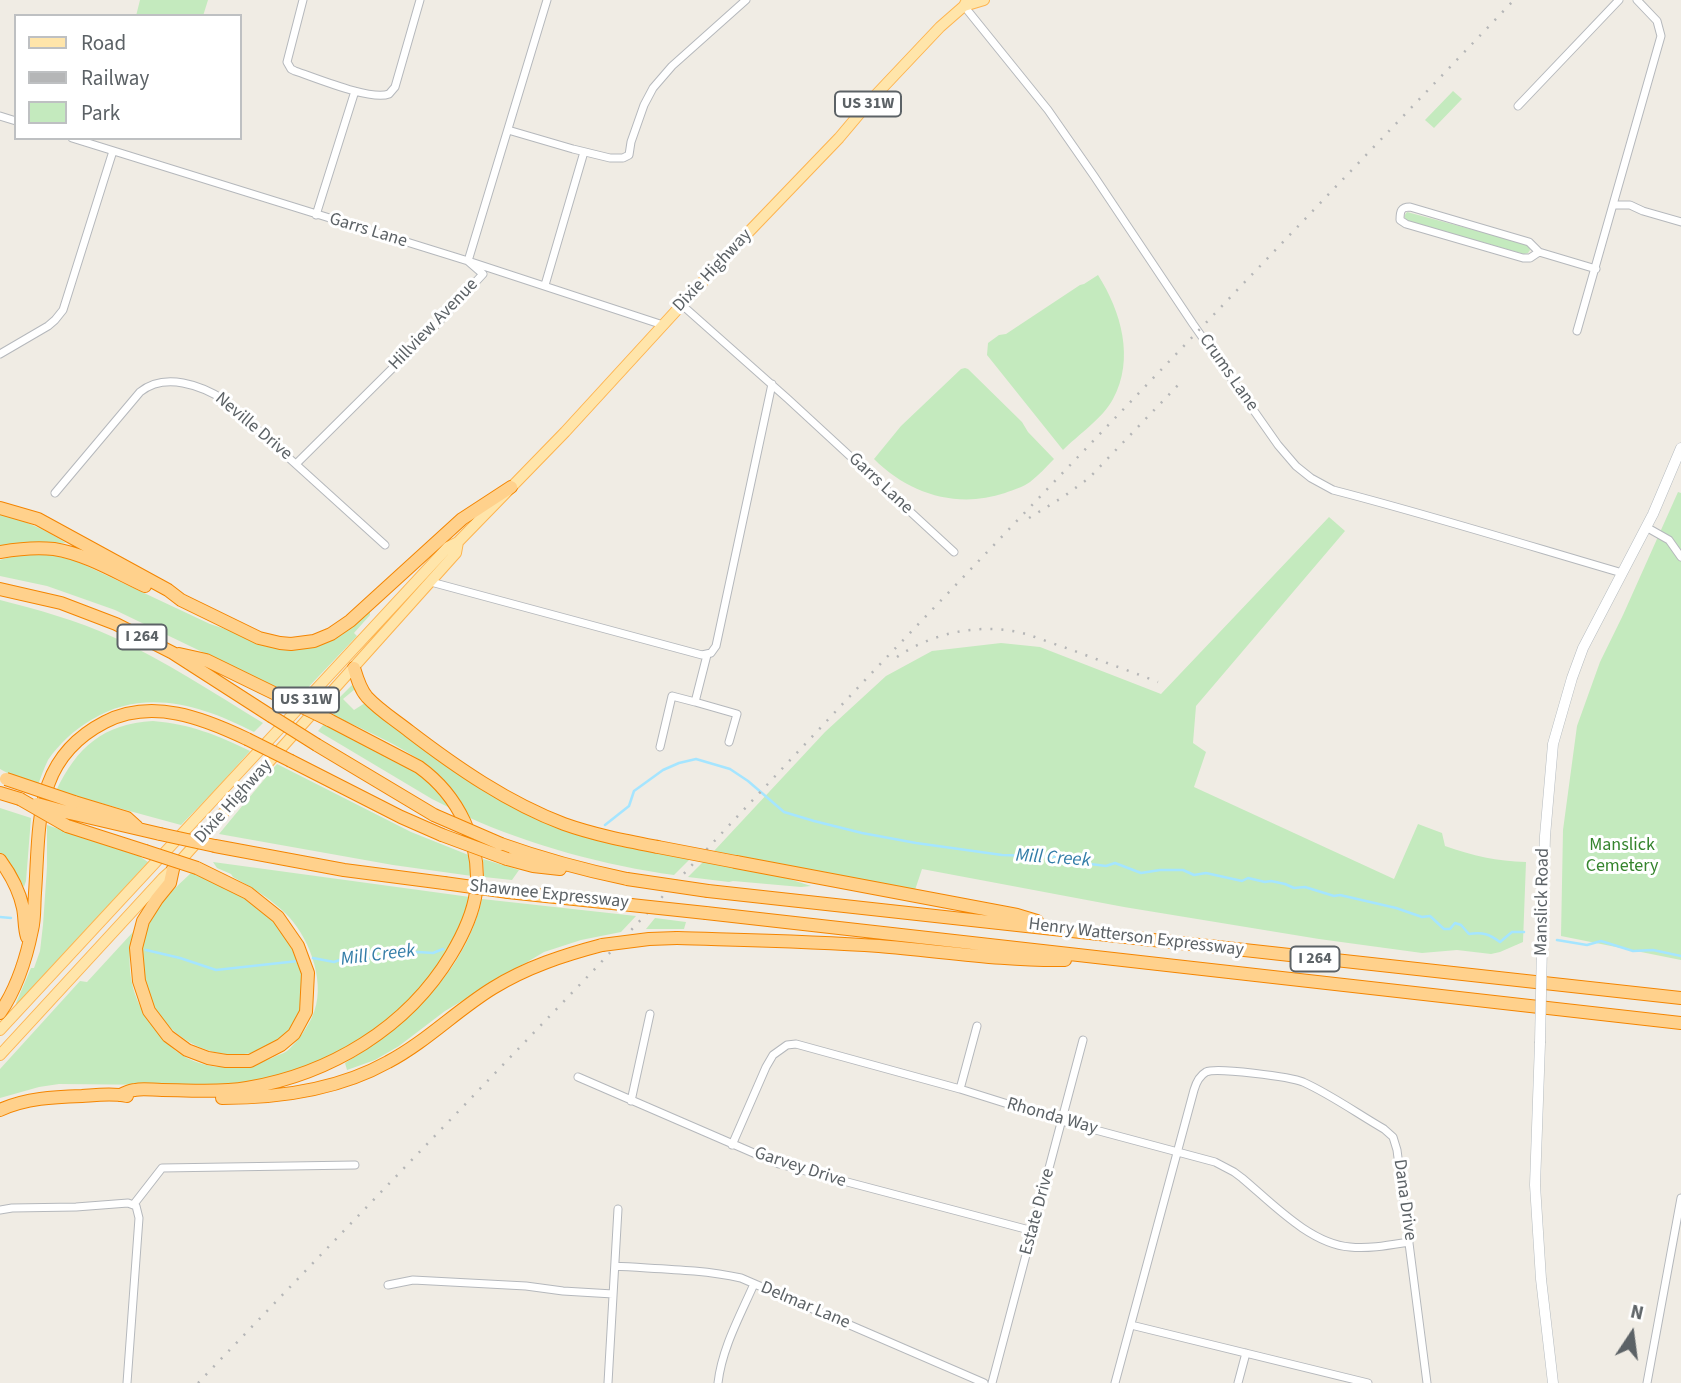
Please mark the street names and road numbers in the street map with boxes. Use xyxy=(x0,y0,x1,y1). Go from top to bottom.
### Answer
road number: US 31W xyxy=(835,92,901,116)
street label: Garrs Lane xyxy=(326,209,410,253)
street label: Dixie Highway xyxy=(669,225,757,317)
street label: Hillview Avenue xyxy=(385,275,483,375)
street label: Crums Lane xyxy=(1194,330,1262,416)
street label: Neville Drive xyxy=(210,388,296,466)
street label: Garrs Lane xyxy=(843,449,917,519)
road number: I 264 xyxy=(118,624,166,650)
road number: US 31W xyxy=(273,688,339,712)
street label: Dixie Highway xyxy=(191,755,277,849)
street label: Manslick Road xyxy=(1531,848,1555,956)
street label: Shawnee Expressway xyxy=(468,876,630,914)
street label: Henry Watterson Expressway xyxy=(1027,914,1245,962)
road number: I 264 xyxy=(1290,946,1340,972)
street label: Rhonda Way xyxy=(1004,1094,1100,1140)
street label: Garvey Drive xyxy=(751,1143,849,1193)
street label: Dana Drive xyxy=(1388,1158,1420,1242)
street label: Estate Drive xyxy=(1016,1166,1060,1258)
street label: Delmar Lane xyxy=(757,1277,853,1335)

